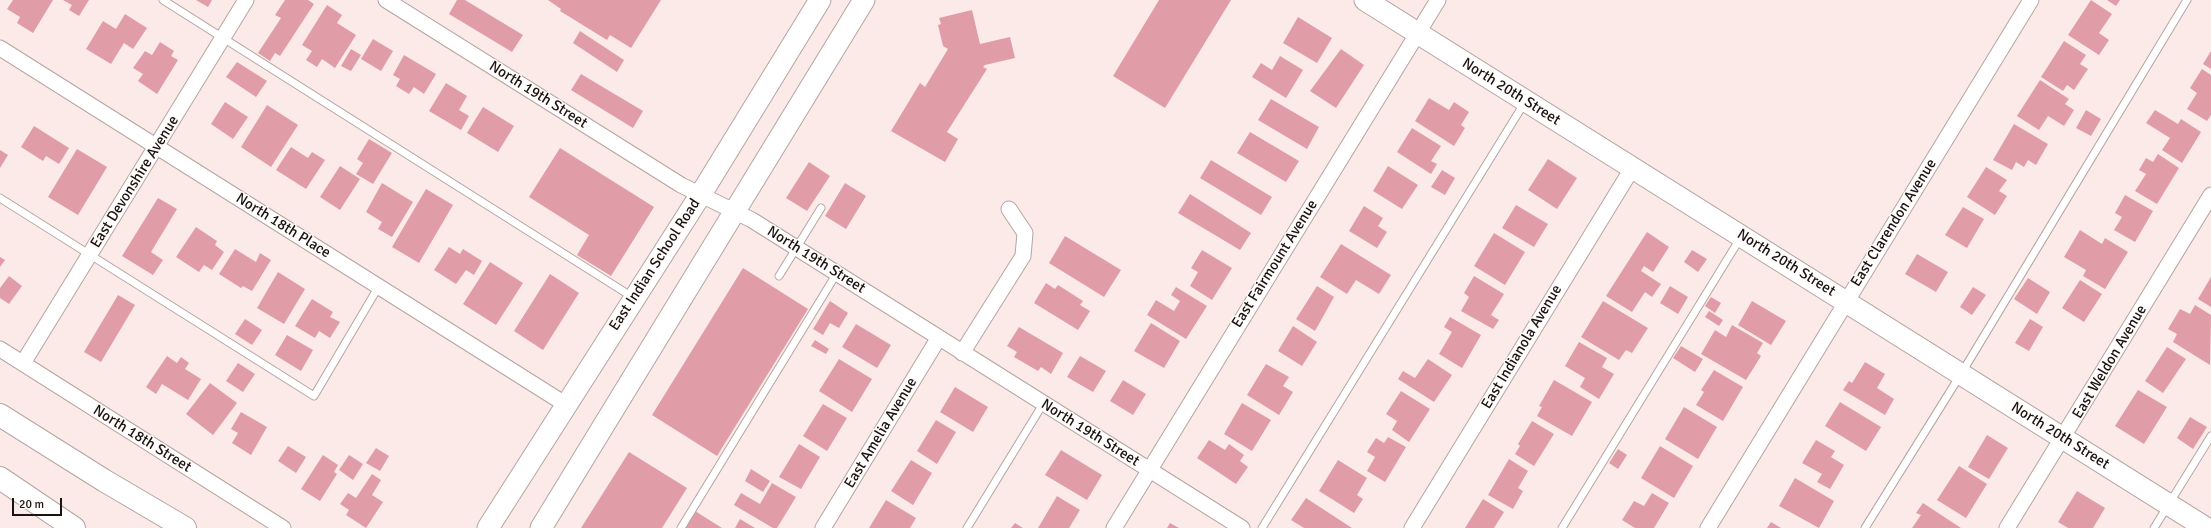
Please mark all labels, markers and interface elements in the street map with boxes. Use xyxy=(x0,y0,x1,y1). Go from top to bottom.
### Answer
street label: North 20th Street xyxy=(1459,55,1563,129)
street label: North 19th Street xyxy=(486,58,590,132)
street label: East Devonshire Avenue xyxy=(87,113,183,251)
street label: East Clarendon Avenue xyxy=(1847,156,1941,290)
street label: North 18th Place xyxy=(232,190,334,262)
street label: East Indian School Road xyxy=(606,196,704,334)
street label: East Fairmount Avenue xyxy=(1228,197,1322,331)
street label: North 19th Street xyxy=(764,223,868,297)
street label: North 20th Street xyxy=(1734,226,1838,300)
street label: East Indianola Avenue xyxy=(1478,282,1566,412)
street label: East Weldon Avenue xyxy=(2069,302,2151,422)
street label: East Amelia Avenue xyxy=(841,374,921,492)
street label: North 19th Street xyxy=(1038,396,1142,470)
street label: North 20th Street xyxy=(2008,399,2112,473)
street label: North 18th Street xyxy=(90,402,194,476)
scale bar xyxy=(14,490,64,516)
text: 20 m xyxy=(19,497,44,512)

